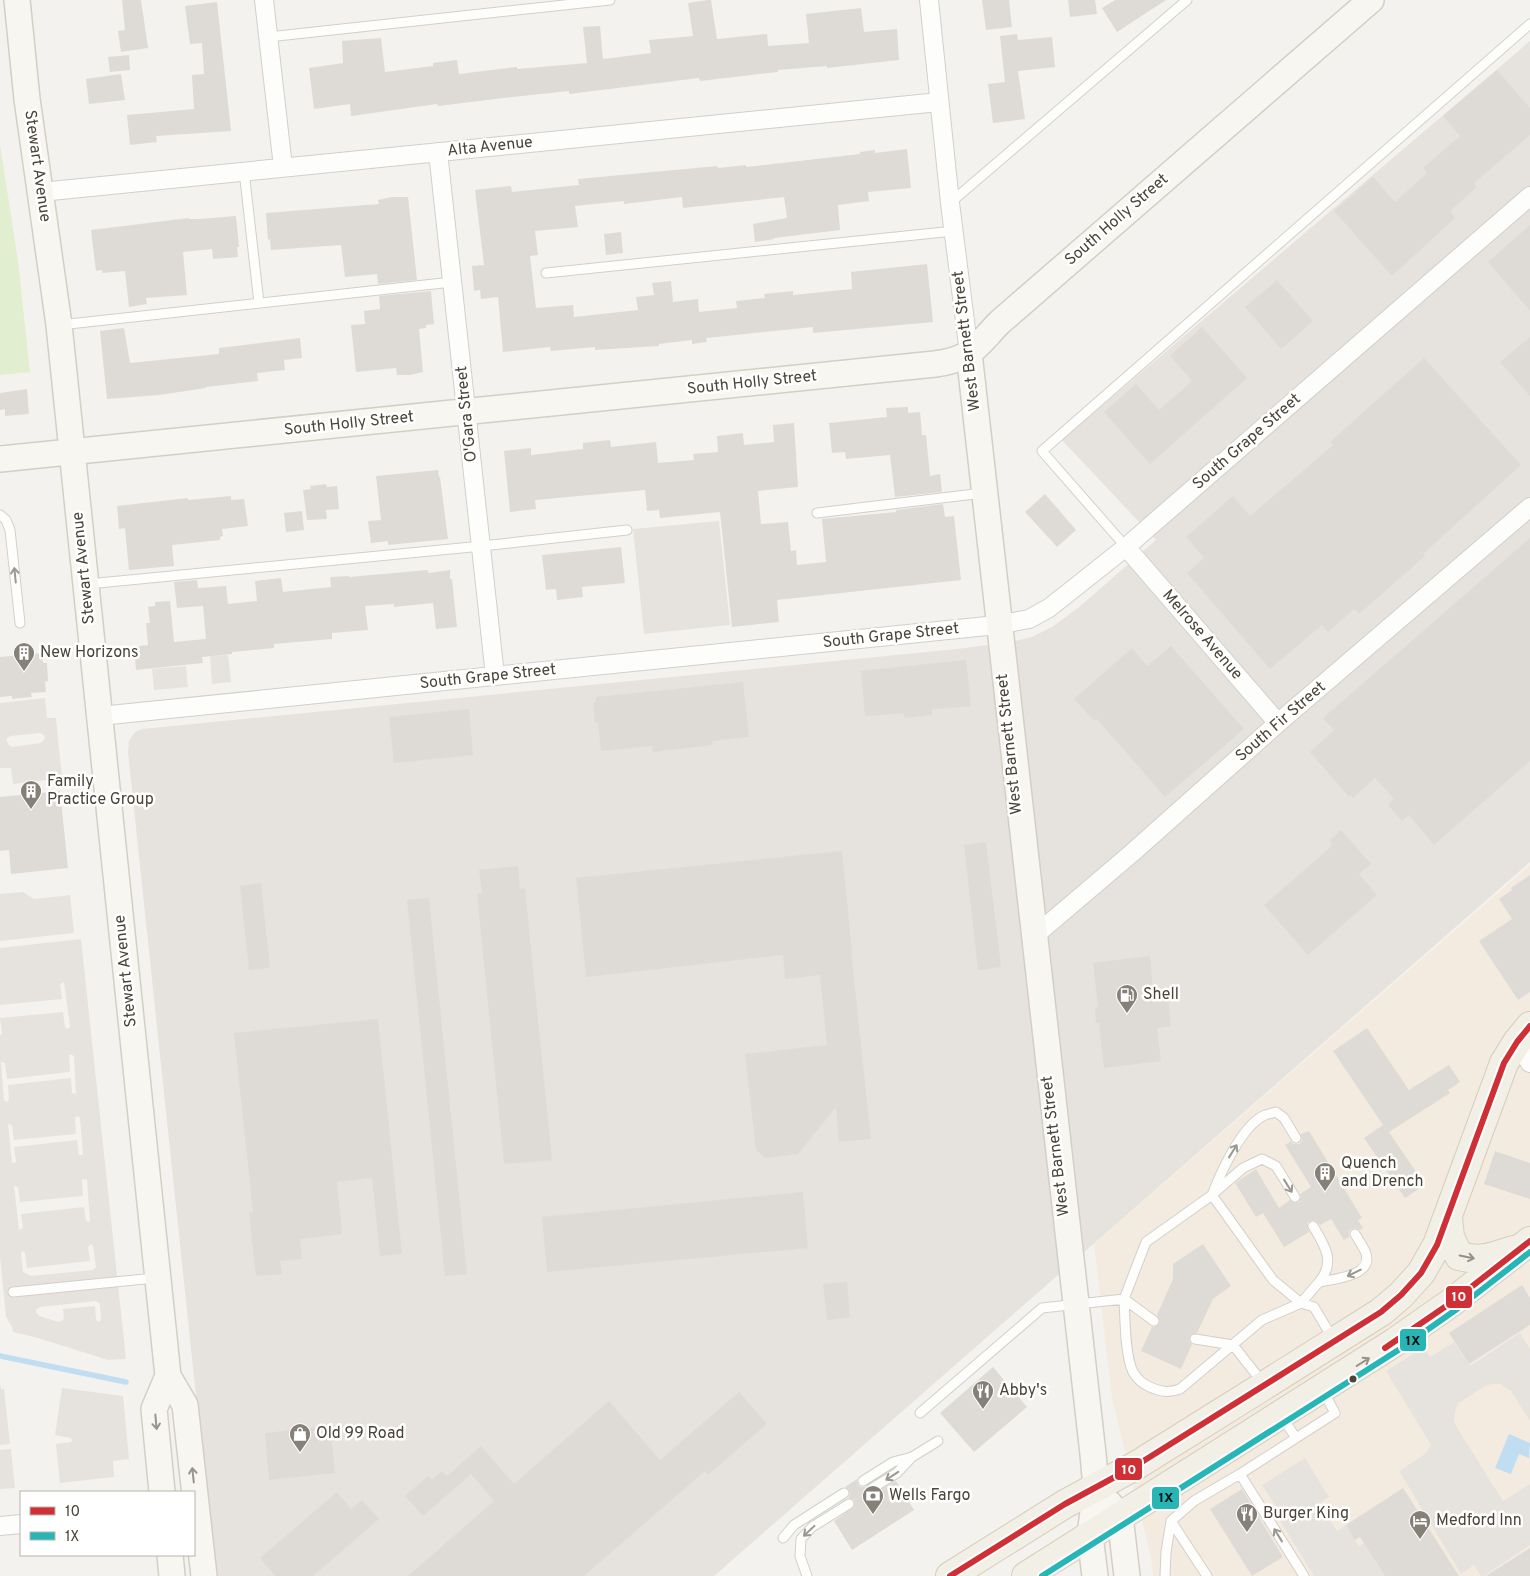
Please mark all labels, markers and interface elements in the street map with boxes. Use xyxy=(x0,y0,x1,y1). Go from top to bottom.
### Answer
street label: Stewart Avenue xyxy=(19,109,55,223)
street label: Alta Avenue xyxy=(446,133,534,161)
street label: South Holly Street xyxy=(1061,170,1173,270)
street label: West Barnett Street xyxy=(948,270,986,412)
street label: O'Gara Street xyxy=(452,365,482,463)
street label: South Holly Street xyxy=(686,366,818,400)
street label: South Grape Street xyxy=(1189,390,1305,494)
street label: South Holly Street xyxy=(283,407,415,441)
street label: Stewart Avenue xyxy=(68,511,100,625)
one-way arrow xyxy=(10,567,20,583)
street label: Melrose Avenue xyxy=(1157,586,1247,684)
street label: South Grape Street xyxy=(822,619,960,653)
building icon: New Horizons xyxy=(12,641,36,672)
place label: New Horizons xyxy=(40,643,139,663)
street label: South Grape Street xyxy=(419,660,557,694)
street label: West Barnett Street xyxy=(993,673,1027,815)
street label: South Fir Street xyxy=(1232,677,1330,767)
place label: Family Practice Group xyxy=(47,772,154,810)
building icon: Family Practice Group xyxy=(19,779,43,810)
street label: Stewart Avenue xyxy=(110,914,142,1028)
fuel station icon: Shell xyxy=(1115,983,1139,1014)
place label: Shell xyxy=(1143,985,1179,1005)
street label: West Barnett Street xyxy=(1037,1075,1075,1217)
one-way arrow xyxy=(1229,1145,1239,1159)
place label: Quench and Drench xyxy=(1341,1154,1423,1192)
building icon: Quench and Drench xyxy=(1313,1161,1337,1192)
one-way arrow xyxy=(1284,1179,1294,1193)
one-way arrow xyxy=(1459,1253,1475,1262)
one-way arrow xyxy=(1347,1268,1362,1278)
line badge: 10 xyxy=(1445,1285,1473,1309)
text: 10 xyxy=(1452,1289,1466,1306)
line badge: 1X xyxy=(1399,1328,1427,1352)
text: 1X xyxy=(1405,1333,1421,1350)
one-way arrow xyxy=(1355,1357,1369,1367)
unlabelled marker xyxy=(1348,1374,1358,1384)
restaurant icon: Abby's xyxy=(971,1379,995,1410)
place label: Abby's xyxy=(999,1381,1047,1401)
one-way arrow xyxy=(151,1414,160,1430)
shop icon: Old 99 Road xyxy=(288,1422,312,1453)
place label: Old 99 Road xyxy=(316,1424,405,1444)
line badge: 10 xyxy=(1114,1457,1143,1481)
text: 10 xyxy=(1122,1462,1136,1479)
one-way arrow xyxy=(188,1468,198,1484)
one-way arrow xyxy=(885,1471,899,1481)
bank icon: Wells Fargo xyxy=(861,1484,885,1515)
place label: Wells Fargo xyxy=(889,1486,970,1506)
line badge: 1X xyxy=(1151,1486,1180,1510)
text: 1X xyxy=(1158,1490,1174,1507)
legend xyxy=(20,1491,195,1556)
restaurant icon: Burger King xyxy=(1235,1502,1259,1533)
text: 10 xyxy=(65,1503,80,1522)
place label: Burger King xyxy=(1263,1504,1349,1524)
hotel icon: Medford Inn xyxy=(1408,1509,1432,1540)
place label: Medford Inn xyxy=(1436,1511,1522,1531)
one-way arrow xyxy=(802,1525,815,1537)
text: 1X xyxy=(65,1528,79,1547)
one-way arrow xyxy=(1272,1528,1282,1542)

